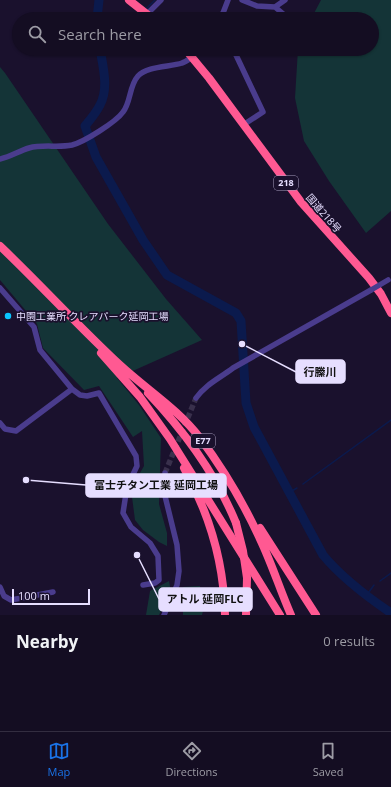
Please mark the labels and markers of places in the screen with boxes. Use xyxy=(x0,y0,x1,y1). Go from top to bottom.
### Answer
place label: 中園工業所 クレアパーク延岡工場 xyxy=(16,309,168,323)
marker: 中園工業所 クレアパーク延岡工場 xyxy=(3,311,13,321)
callout: 行縢川 xyxy=(296,360,345,383)
callout: 富士チタン工業 延岡工場 xyxy=(86,474,226,497)
callout: アトル 延岡FLC xyxy=(159,588,252,611)

